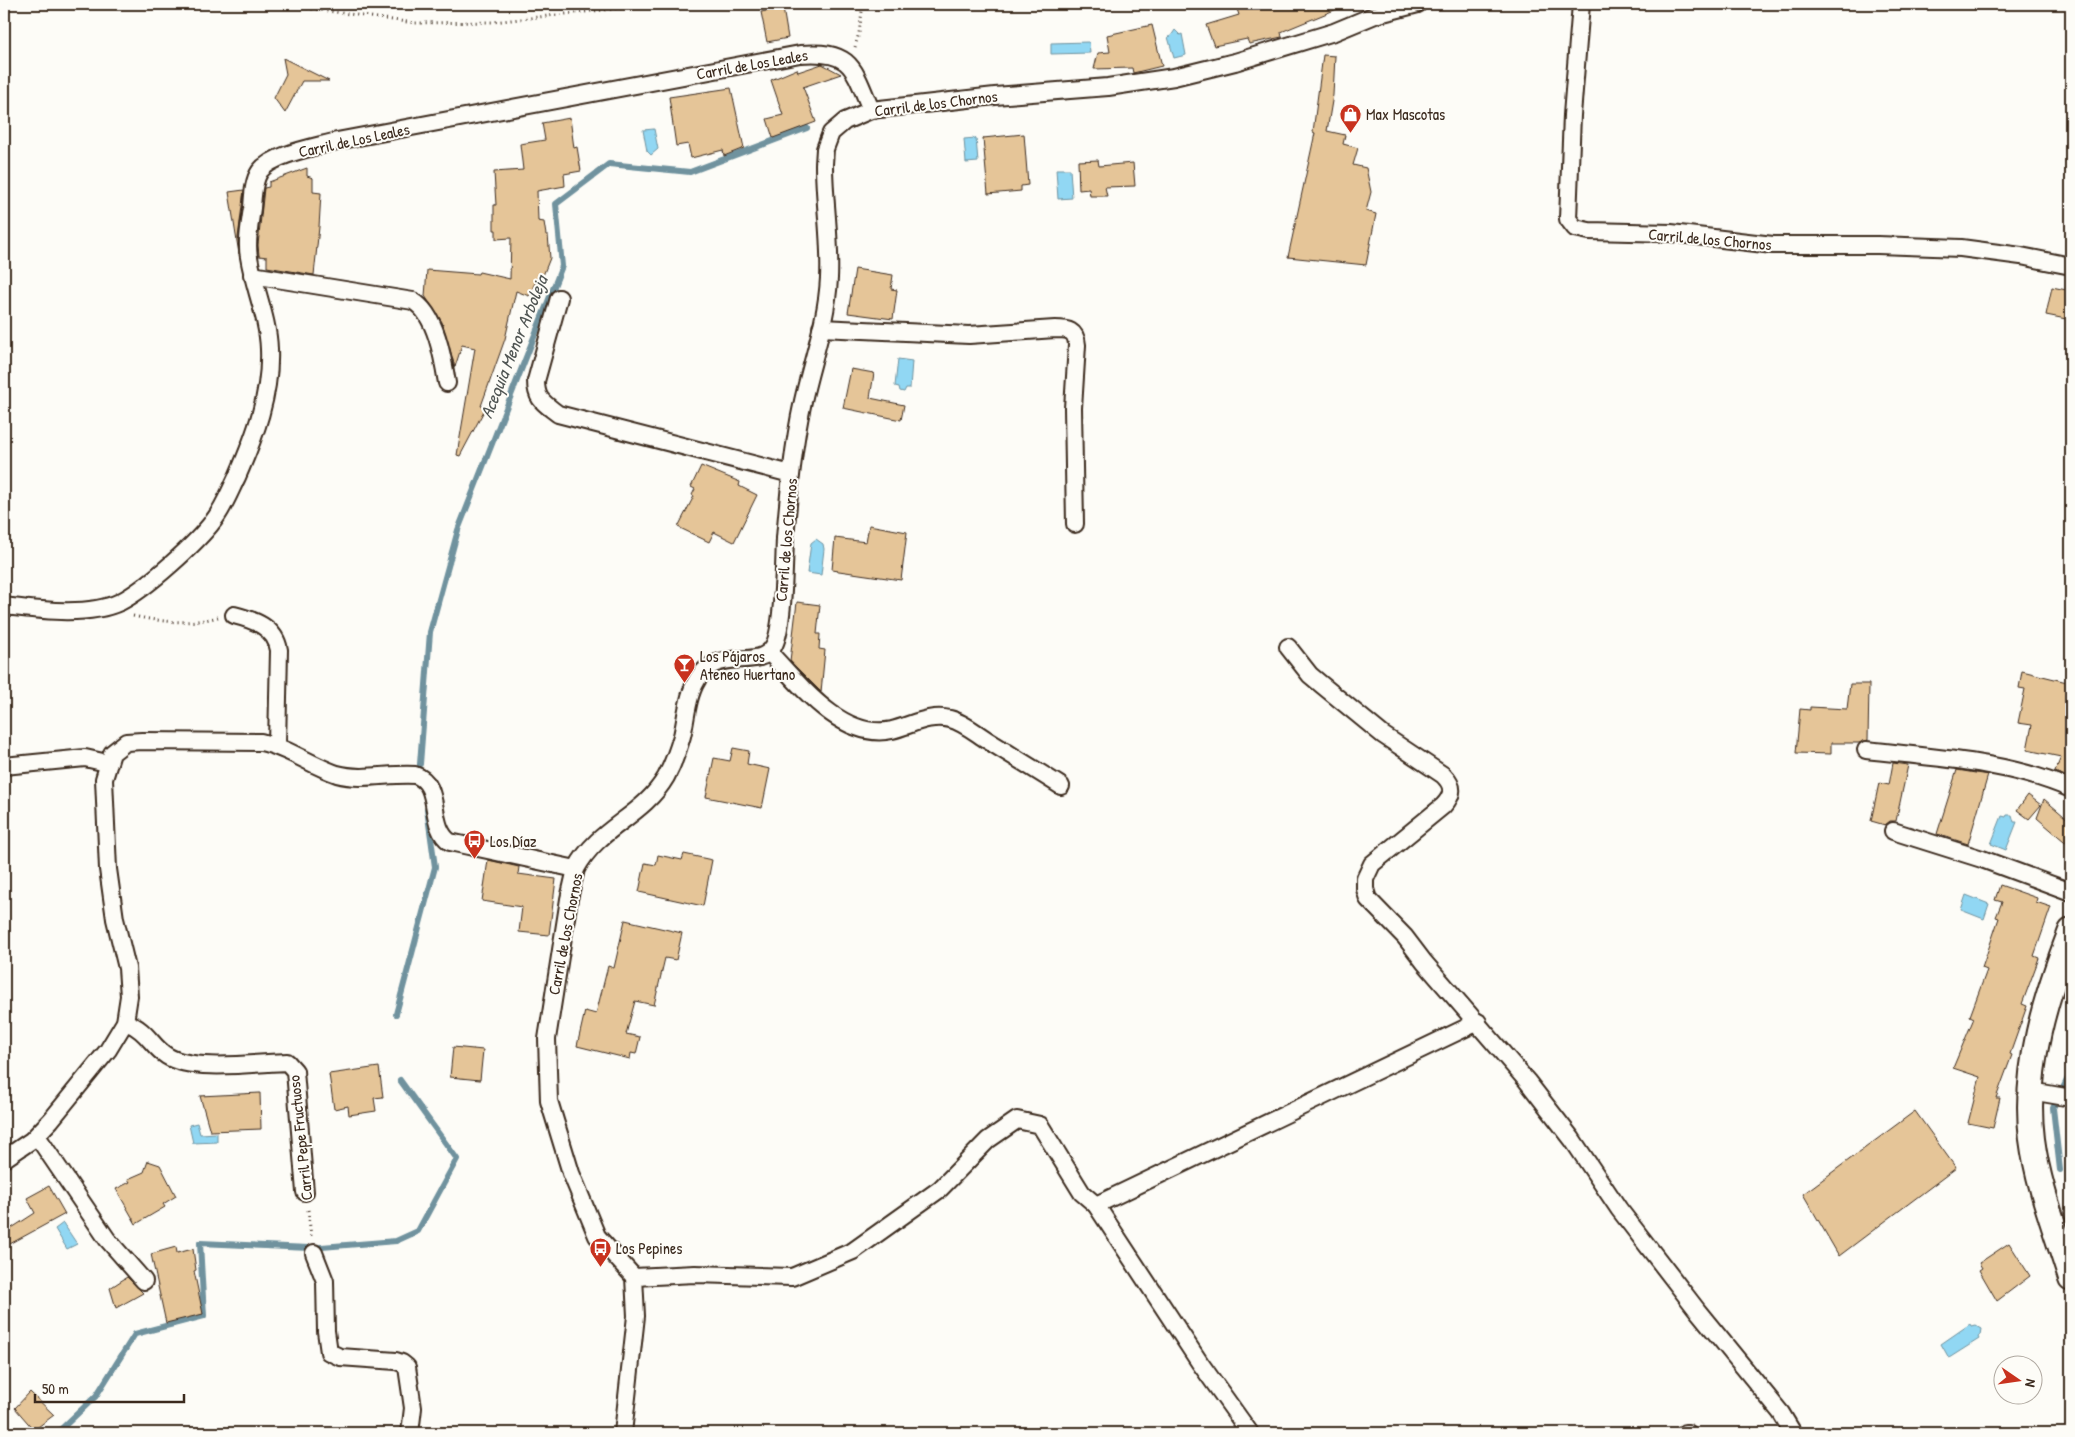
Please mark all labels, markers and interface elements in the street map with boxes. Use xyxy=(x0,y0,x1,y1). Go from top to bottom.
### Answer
street label: Carril de Los Leales xyxy=(695,43,809,85)
street label: Carril de los Chornos xyxy=(873,85,999,121)
shop icon: Max Mascotas xyxy=(1338,102,1362,133)
place label: Max Mascotas xyxy=(1366,103,1445,125)
street label: Carril de Los Leales xyxy=(297,118,411,162)
street label: Carril de los Chornos xyxy=(1647,223,1773,255)
water label: Acequia Menor Arboleja xyxy=(474,270,554,422)
street label: Carril de los Chornos xyxy=(770,477,802,603)
place label: Los Pájaros Ateneo Huertano xyxy=(700,645,796,685)
bar icon: Los Pájaros Ateneo Huertano xyxy=(672,653,696,684)
bus stop icon: Los Díaz xyxy=(462,829,486,860)
place label: Los Díaz xyxy=(490,830,537,852)
street label: Carril de los Chornos xyxy=(542,871,588,997)
street label: Carril Pepe Fructuoso xyxy=(282,1074,318,1202)
bus stop icon: Los Pepines xyxy=(588,1236,612,1267)
place label: Los Pepines xyxy=(616,1237,683,1259)
north arrow xyxy=(1992,1354,2042,1404)
scale bar xyxy=(35,1372,184,1404)
text: N xyxy=(2021,1377,2041,1389)
text: 50 m xyxy=(42,1378,69,1399)

